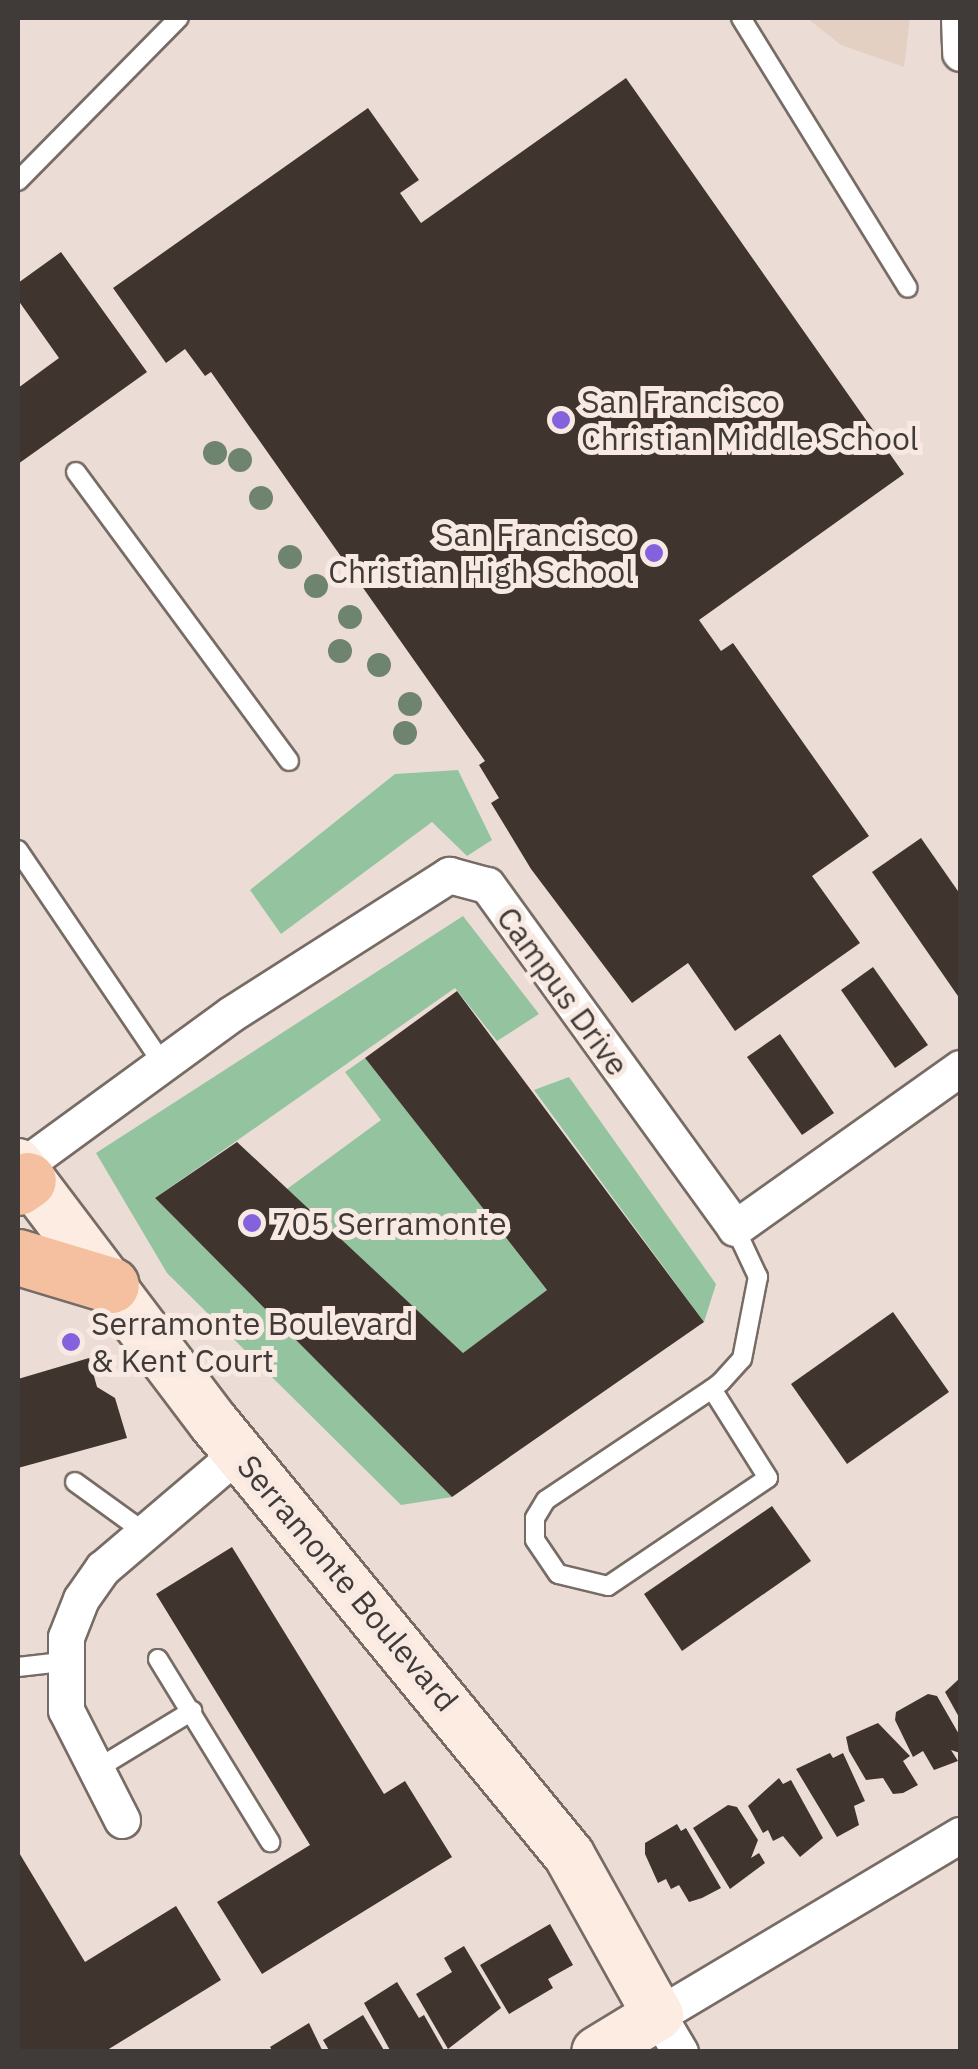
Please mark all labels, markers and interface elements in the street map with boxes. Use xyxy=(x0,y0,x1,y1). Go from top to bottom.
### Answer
place label: San Francisco Christian Middle School xyxy=(581,383,919,458)
marker: San Francisco Christian Middle School xyxy=(550,409,572,431)
place label: San Francisco Christian High School xyxy=(328,516,634,591)
marker: San Francisco Christian High School xyxy=(643,542,665,564)
street label: Campus Drive xyxy=(489,899,637,1083)
place label: 705 Serramonte xyxy=(272,1204,506,1242)
marker: 705 Serramonte xyxy=(241,1212,263,1234)
place label: Serramonte Boulevard & Kent Court xyxy=(91,1305,414,1380)
marker: Serramonte Boulevard & Kent Court xyxy=(60,1331,82,1353)
street label: Serramonte Boulevard xyxy=(230,1447,466,1719)

